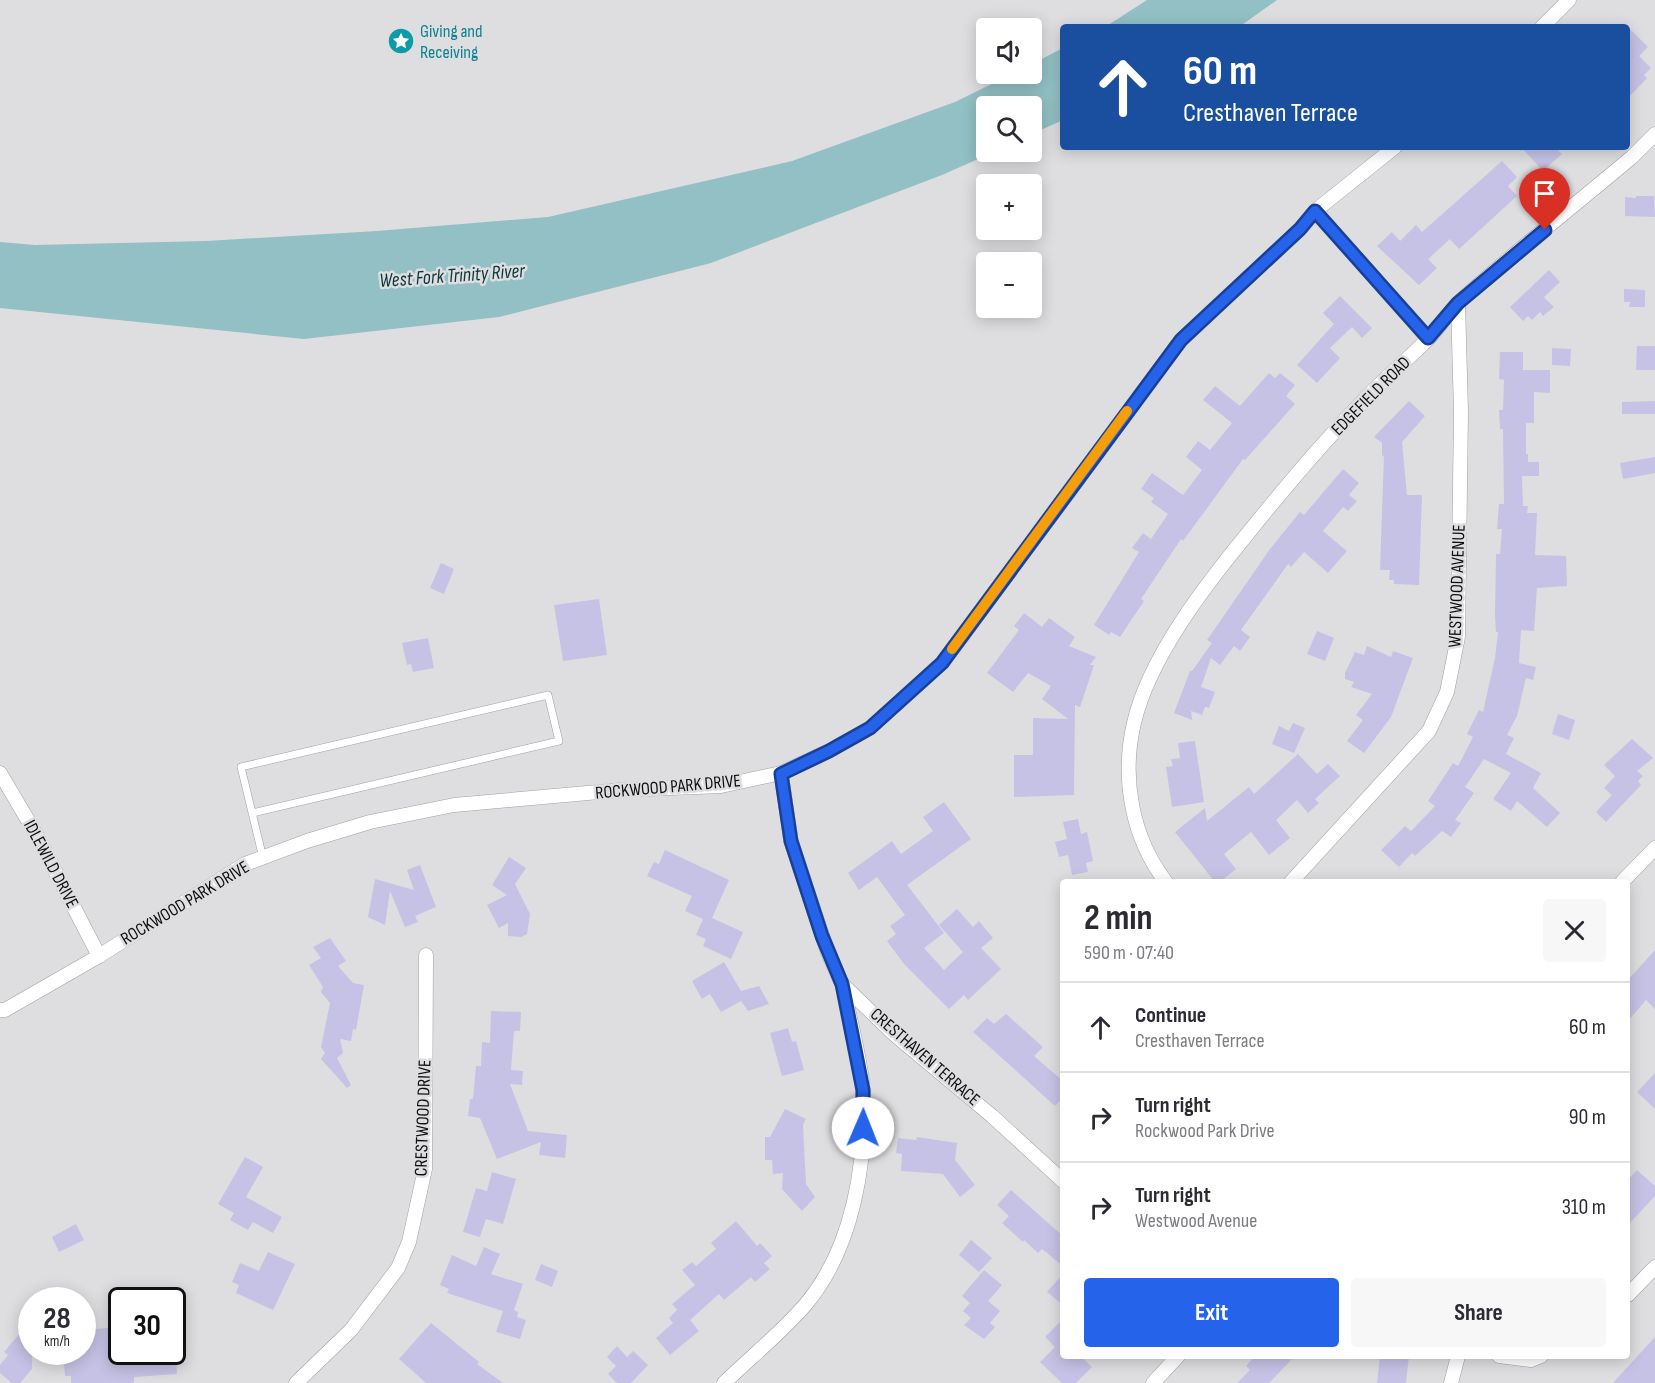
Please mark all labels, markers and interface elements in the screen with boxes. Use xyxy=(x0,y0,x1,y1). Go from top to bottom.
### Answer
map controls xyxy=(976,18,1042,318)
button: sound xyxy=(976,18,1042,84)
place label: Giving and Receiving xyxy=(420,21,483,63)
place icon: Giving and Receiving xyxy=(386,26,416,56)
text: 60 m xyxy=(1183,46,1257,97)
icon: ahead xyxy=(1084,48,1162,126)
button: search xyxy=(976,96,1042,162)
text: Cresthaven Terrace xyxy=(1183,97,1358,129)
pin xyxy=(1519,168,1570,230)
button: + xyxy=(976,174,1042,240)
icon: arrive xyxy=(1528,177,1561,210)
button: − xyxy=(976,252,1042,318)
water label: West Fork Trinity River xyxy=(378,259,527,293)
street label: EDGEFIELD ROAD xyxy=(1327,352,1415,440)
street label: WESTWOOD AVENUE xyxy=(1444,524,1470,648)
street label: ROCKWOOD PARK DRIVE xyxy=(594,770,742,804)
street label: IDLEWILD DRIVE xyxy=(19,816,83,912)
street label: ROCKWOOD PARK DRIVE xyxy=(117,856,253,950)
text: 2 min xyxy=(1084,897,1153,940)
button: close xyxy=(1543,899,1606,962)
text: 590 m · 07:40 xyxy=(1084,941,1174,965)
text: Continue xyxy=(1135,1002,1206,1029)
street label: CRESTHAVEN TERRACE xyxy=(866,1004,984,1110)
icon: ahead xyxy=(1084,1011,1117,1044)
text: 60 m xyxy=(1569,1014,1606,1041)
text: Cresthaven Terrace xyxy=(1135,1029,1265,1053)
street label: CRESTWOOD DRIVE xyxy=(410,1059,436,1177)
text: Turn right xyxy=(1135,1092,1211,1119)
position arrow xyxy=(831,1096,895,1160)
icon: right xyxy=(1084,1101,1117,1134)
text: 90 m xyxy=(1569,1104,1606,1131)
text: Rockwood Park Drive xyxy=(1135,1119,1275,1143)
text: Turn right xyxy=(1135,1182,1211,1209)
icon: right xyxy=(1084,1191,1117,1224)
text: 310 m xyxy=(1562,1194,1606,1221)
text: Westwood Avenue xyxy=(1135,1209,1257,1233)
button: Exit xyxy=(1084,1278,1339,1347)
button: Share xyxy=(1351,1278,1606,1347)
speed limit sign: 30 xyxy=(108,1287,186,1365)
text: 28 xyxy=(43,1301,71,1337)
text: km/h xyxy=(44,1332,70,1351)

